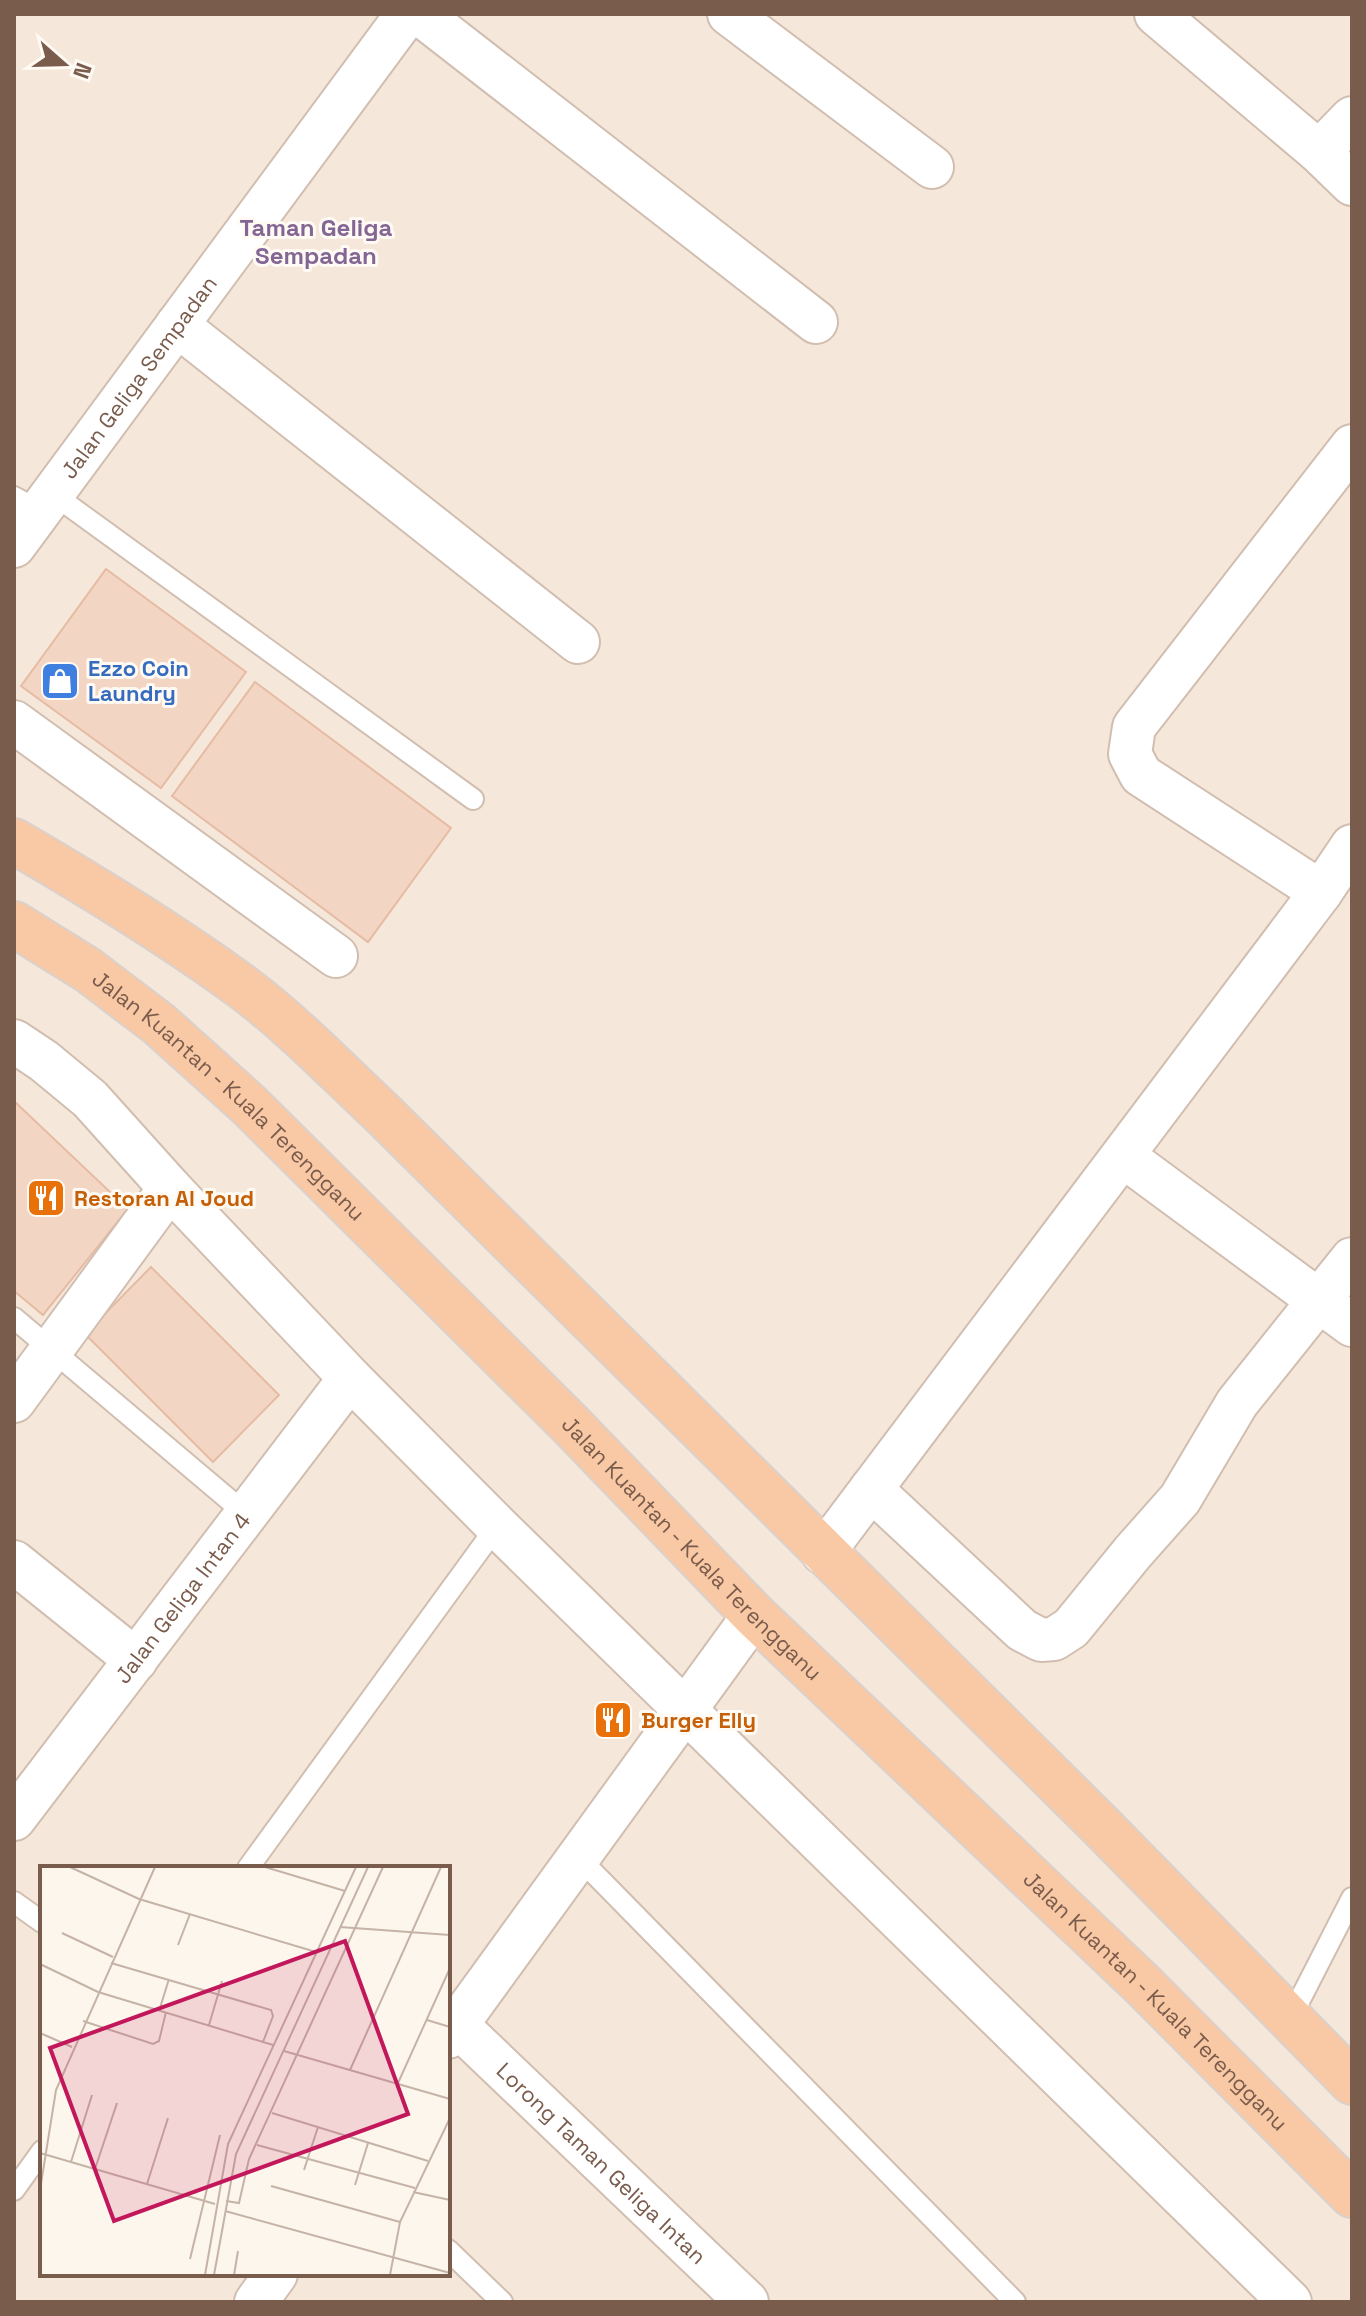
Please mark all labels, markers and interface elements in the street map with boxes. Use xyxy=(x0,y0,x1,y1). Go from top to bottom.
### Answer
north arrow xyxy=(24,24,104,104)
text: N xyxy=(67,59,98,83)
district label: Taman Geliga Sempadan xyxy=(240,212,393,271)
street label: Jalan Geliga Sempadan xyxy=(55,270,223,484)
place label: Ezzo Coin Laundry xyxy=(88,654,189,707)
shop icon: Ezzo Coin Laundry xyxy=(39,660,81,702)
street label: Jalan Kuantan - Kuala Terengganu xyxy=(87,964,371,1227)
restaurant icon: Restoran Al Joud xyxy=(25,1177,67,1219)
place label: Restoran Al Joud xyxy=(74,1184,254,1212)
street label: Jalan Kuantan - Kuala Terengganu xyxy=(556,1410,828,1686)
street label: Jalan Geliga Intan 4 xyxy=(109,1507,257,1689)
restaurant icon: Burger Elly xyxy=(592,1699,634,1741)
place label: Burger Elly xyxy=(641,1706,756,1734)
street label: Jalan Kuantan - Kuala Terengganu xyxy=(1018,1865,1294,2136)
inset map xyxy=(40,1866,450,2276)
street label: Lorong Taman Geliga Intan xyxy=(491,2056,712,2270)

